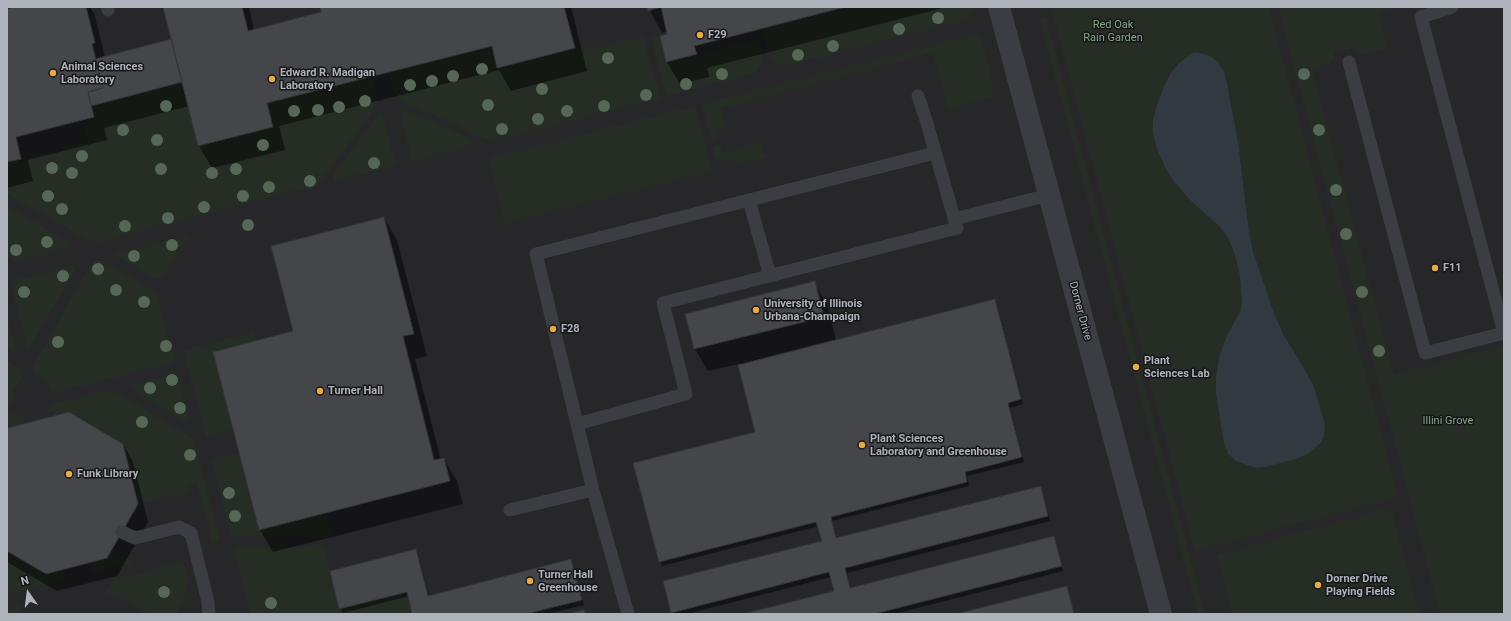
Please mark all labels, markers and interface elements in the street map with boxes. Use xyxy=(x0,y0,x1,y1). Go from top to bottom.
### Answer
park label: Red Oak Rain Garden xyxy=(1083,18,1143,44)
place label: F29 xyxy=(708,28,727,42)
marker: F29 xyxy=(695,30,705,40)
place label: Animal Sciences Laboratory xyxy=(61,60,143,86)
place label: Edward R. Madigan Laboratory xyxy=(280,66,375,92)
marker: Animal Sciences Laboratory xyxy=(48,68,58,78)
marker: Edward R. Madigan Laboratory xyxy=(267,74,277,84)
place label: F11 xyxy=(1443,261,1462,275)
marker: F11 xyxy=(1430,263,1440,273)
street label: Dorner Drive xyxy=(1066,280,1094,342)
place label: University of Illinois Urbana-Champaign xyxy=(764,297,862,323)
marker: University of Illinois Urbana-Champaign xyxy=(751,305,761,315)
place label: F28 xyxy=(561,322,580,336)
marker: F28 xyxy=(548,324,558,334)
place label: Plant Sciences Lab xyxy=(1144,354,1210,380)
marker: Plant Sciences Lab xyxy=(1131,362,1141,372)
place label: Turner Hall xyxy=(328,384,383,398)
marker: Turner Hall xyxy=(315,386,325,396)
park label: Illini Grove xyxy=(1423,414,1473,428)
place label: Plant Sciences Laboratory and Greenhouse xyxy=(870,432,1007,458)
marker: Plant Sciences Laboratory and Greenhouse xyxy=(857,440,867,450)
place label: Funk Library xyxy=(77,467,138,481)
marker: Funk Library xyxy=(64,469,74,479)
place label: Turner Hall Greenhouse xyxy=(538,568,598,594)
place label: Dorner Drive Playing Fields xyxy=(1326,572,1395,598)
north arrow xyxy=(8,573,48,613)
text: N xyxy=(20,574,30,588)
marker: Turner Hall Greenhouse xyxy=(525,576,535,586)
marker: Dorner Drive Playing Fields xyxy=(1313,580,1323,590)

